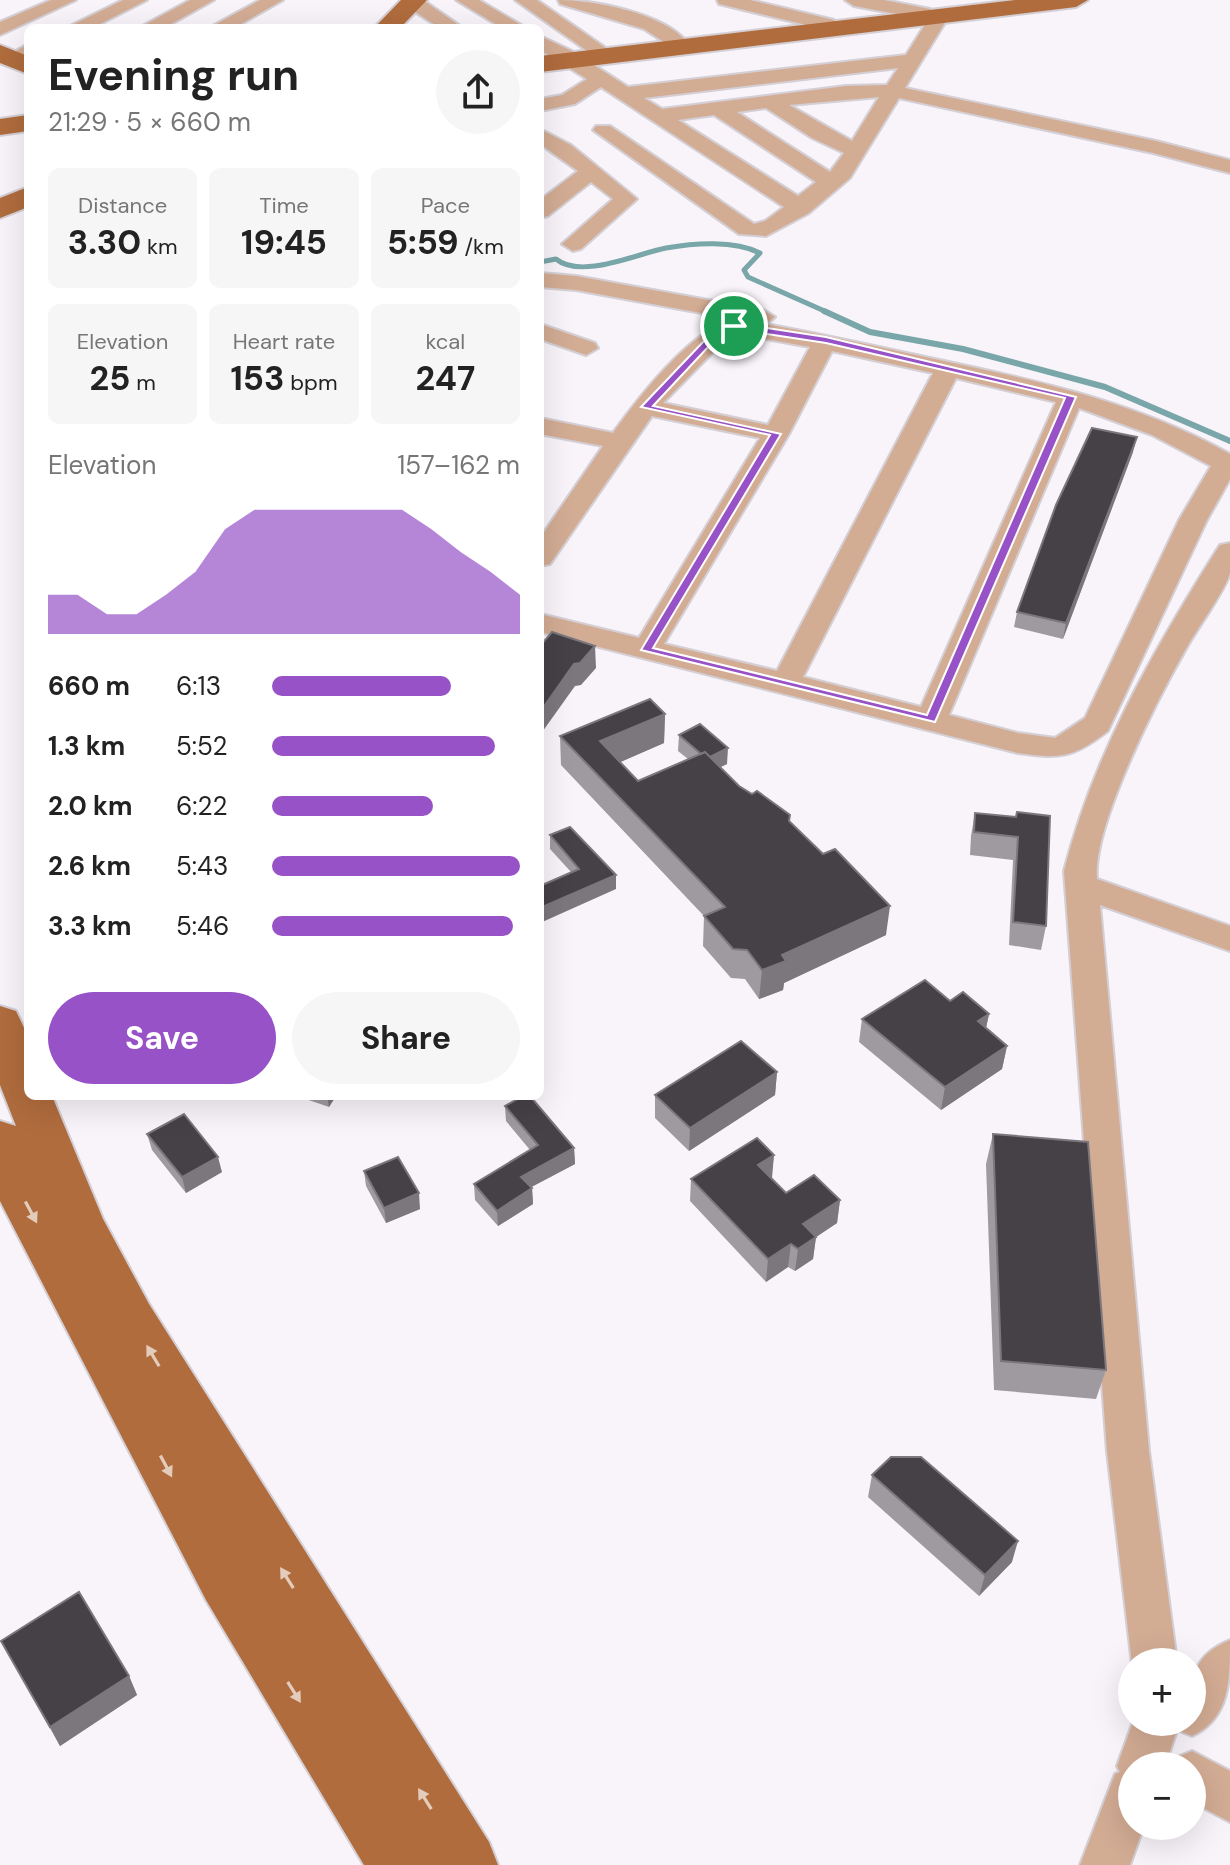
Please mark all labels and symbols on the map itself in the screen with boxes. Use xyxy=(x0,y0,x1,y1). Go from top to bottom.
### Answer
pin xyxy=(700,292,768,360)
one-way arrow xyxy=(23,1201,37,1223)
one-way arrow xyxy=(146,1345,160,1367)
one-way arrow xyxy=(159,1455,172,1478)
one-way arrow xyxy=(280,1567,294,1589)
one-way arrow xyxy=(287,1681,301,1703)
one-way arrow xyxy=(418,1788,432,1810)

